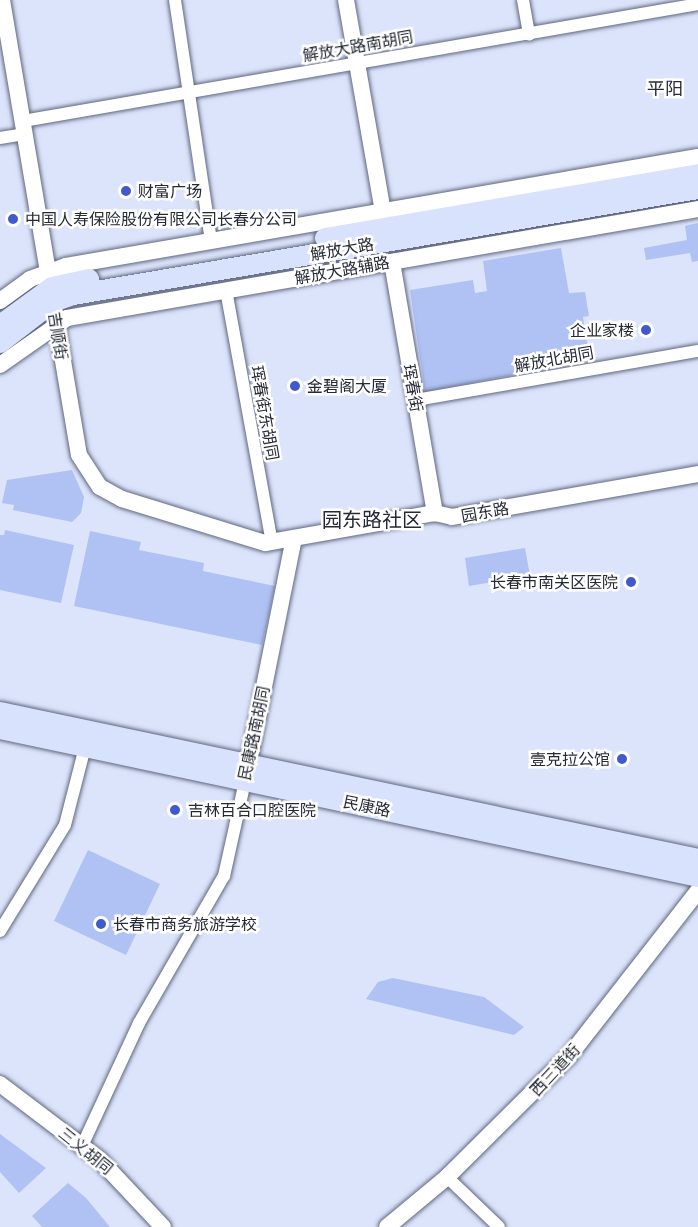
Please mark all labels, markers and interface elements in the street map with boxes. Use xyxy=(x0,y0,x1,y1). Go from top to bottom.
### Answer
street label: 解放大路南胡同 xyxy=(301,27,415,65)
district label: 平阳 xyxy=(647,78,683,100)
place label: 财富广场 xyxy=(138,181,202,201)
marker: 财富广场 xyxy=(119,184,133,198)
place label: 中国人寿保险股份有限公司长春分公司 xyxy=(25,209,297,229)
marker: 中国人寿保险股份有限公司长春分公司 xyxy=(6,212,20,226)
street label: 解放大路 xyxy=(309,234,375,264)
street label: 解放大路辅路 xyxy=(293,252,391,288)
street label: 吉顺街 xyxy=(45,311,71,361)
place label: 企业家楼 xyxy=(570,320,634,340)
marker: 企业家楼 xyxy=(639,323,653,337)
street label: 解放北胡同 xyxy=(513,343,595,375)
street label: 珲春街 xyxy=(399,363,427,413)
street label: 珲春街东胡同 xyxy=(247,364,283,462)
place label: 金碧阁大厦 xyxy=(307,376,387,396)
marker: 金碧阁大厦 xyxy=(288,379,302,393)
street label: 园东路 xyxy=(460,498,510,526)
district label: 园东路社区 xyxy=(322,508,422,532)
place label: 长春市南关区医院 xyxy=(490,572,618,592)
marker: 长春市南关区医院 xyxy=(622,573,640,591)
street label: 民康路南胡同 xyxy=(235,684,273,782)
place label: 壹克拉公馆 xyxy=(530,749,610,769)
marker: 壹克拉公馆 xyxy=(615,752,629,766)
street label: 民康路 xyxy=(342,792,392,820)
place label: 吉林百合口腔医院 xyxy=(188,800,316,820)
marker: 吉林百合口腔医院 xyxy=(166,801,184,819)
place label: 长春市商务旅游学校 xyxy=(113,914,257,934)
marker: 长春市商务旅游学校 xyxy=(94,917,108,931)
street label: 西三道街 xyxy=(526,1040,584,1100)
street label: 三义胡同 xyxy=(55,1123,117,1179)

